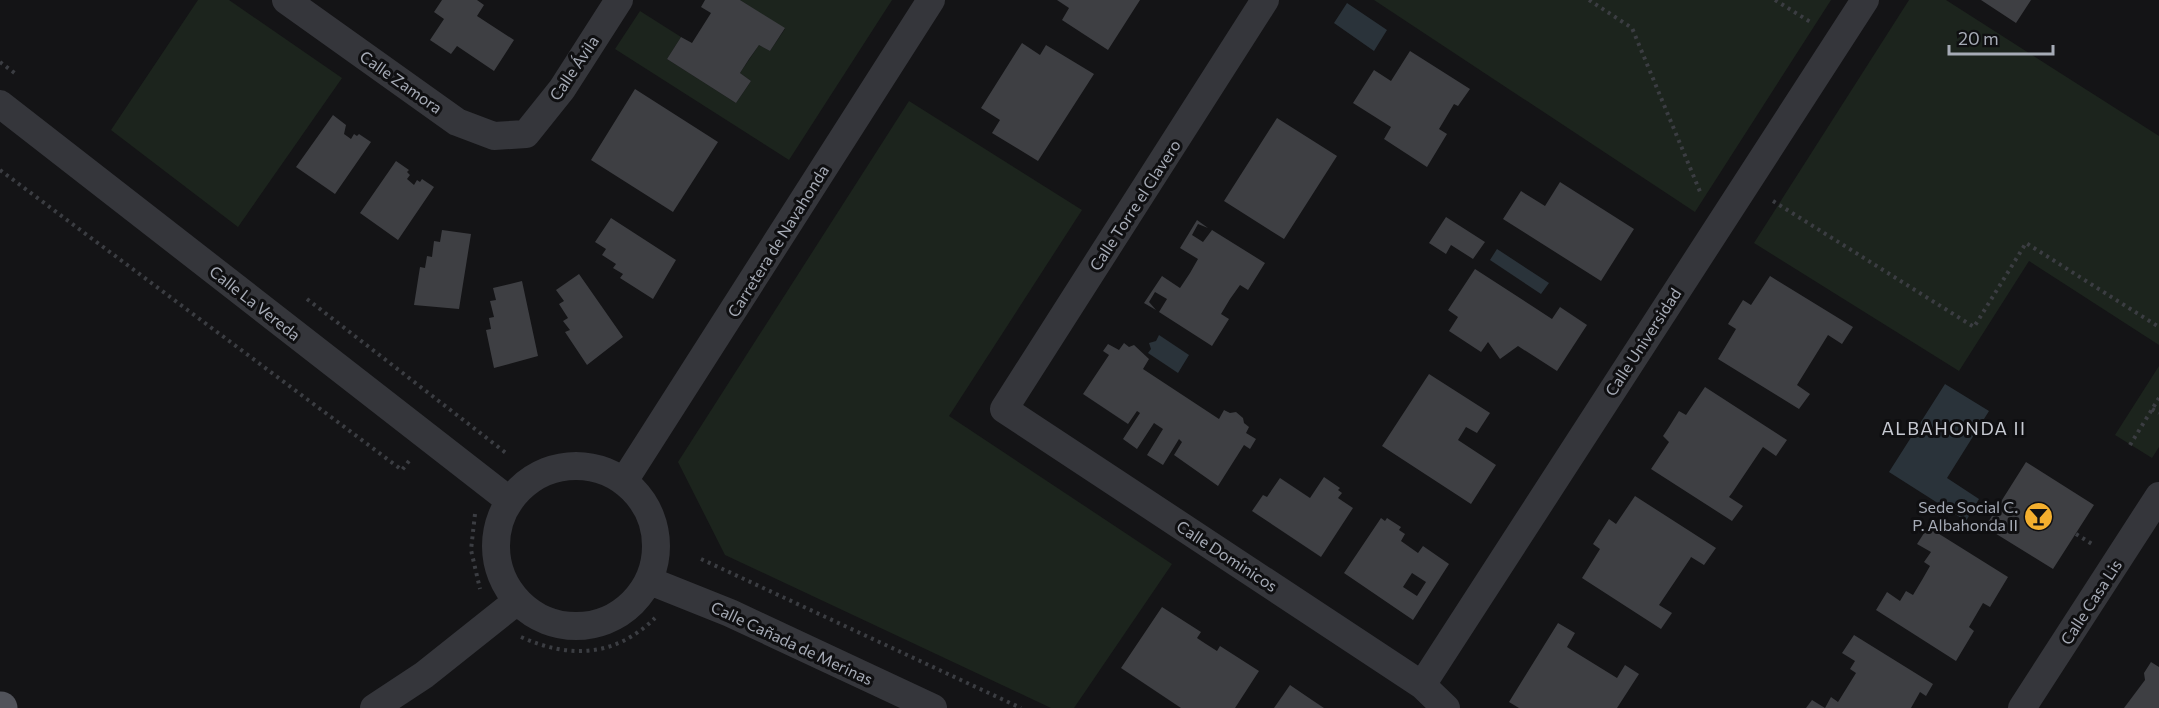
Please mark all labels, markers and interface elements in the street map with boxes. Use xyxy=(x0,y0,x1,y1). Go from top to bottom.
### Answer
scale bar xyxy=(1949,18,2052,56)
text: 20 m xyxy=(1958,27,1999,49)
street label: Calle Ávila xyxy=(545,32,602,104)
street label: Calle Zamora xyxy=(356,46,446,117)
street label: Calle Torre el Clavero xyxy=(1085,136,1184,274)
street label: Carretera de Navahonda xyxy=(723,161,832,320)
street label: Calle La Vereda xyxy=(206,261,305,344)
street label: Calle Universidad xyxy=(1601,284,1684,399)
district label: ALBAHONDA II xyxy=(1881,417,2027,439)
place label: Sede Social C. P. Albahonda II xyxy=(1912,497,2018,534)
bar icon: Sede Social C. P. Albahonda II xyxy=(2023,500,2055,532)
street label: Calle Dominicos xyxy=(1173,516,1281,595)
street label: Calle Casa Lis xyxy=(2056,556,2125,648)
street label: Calle Cañada de Merinas xyxy=(708,597,876,688)

